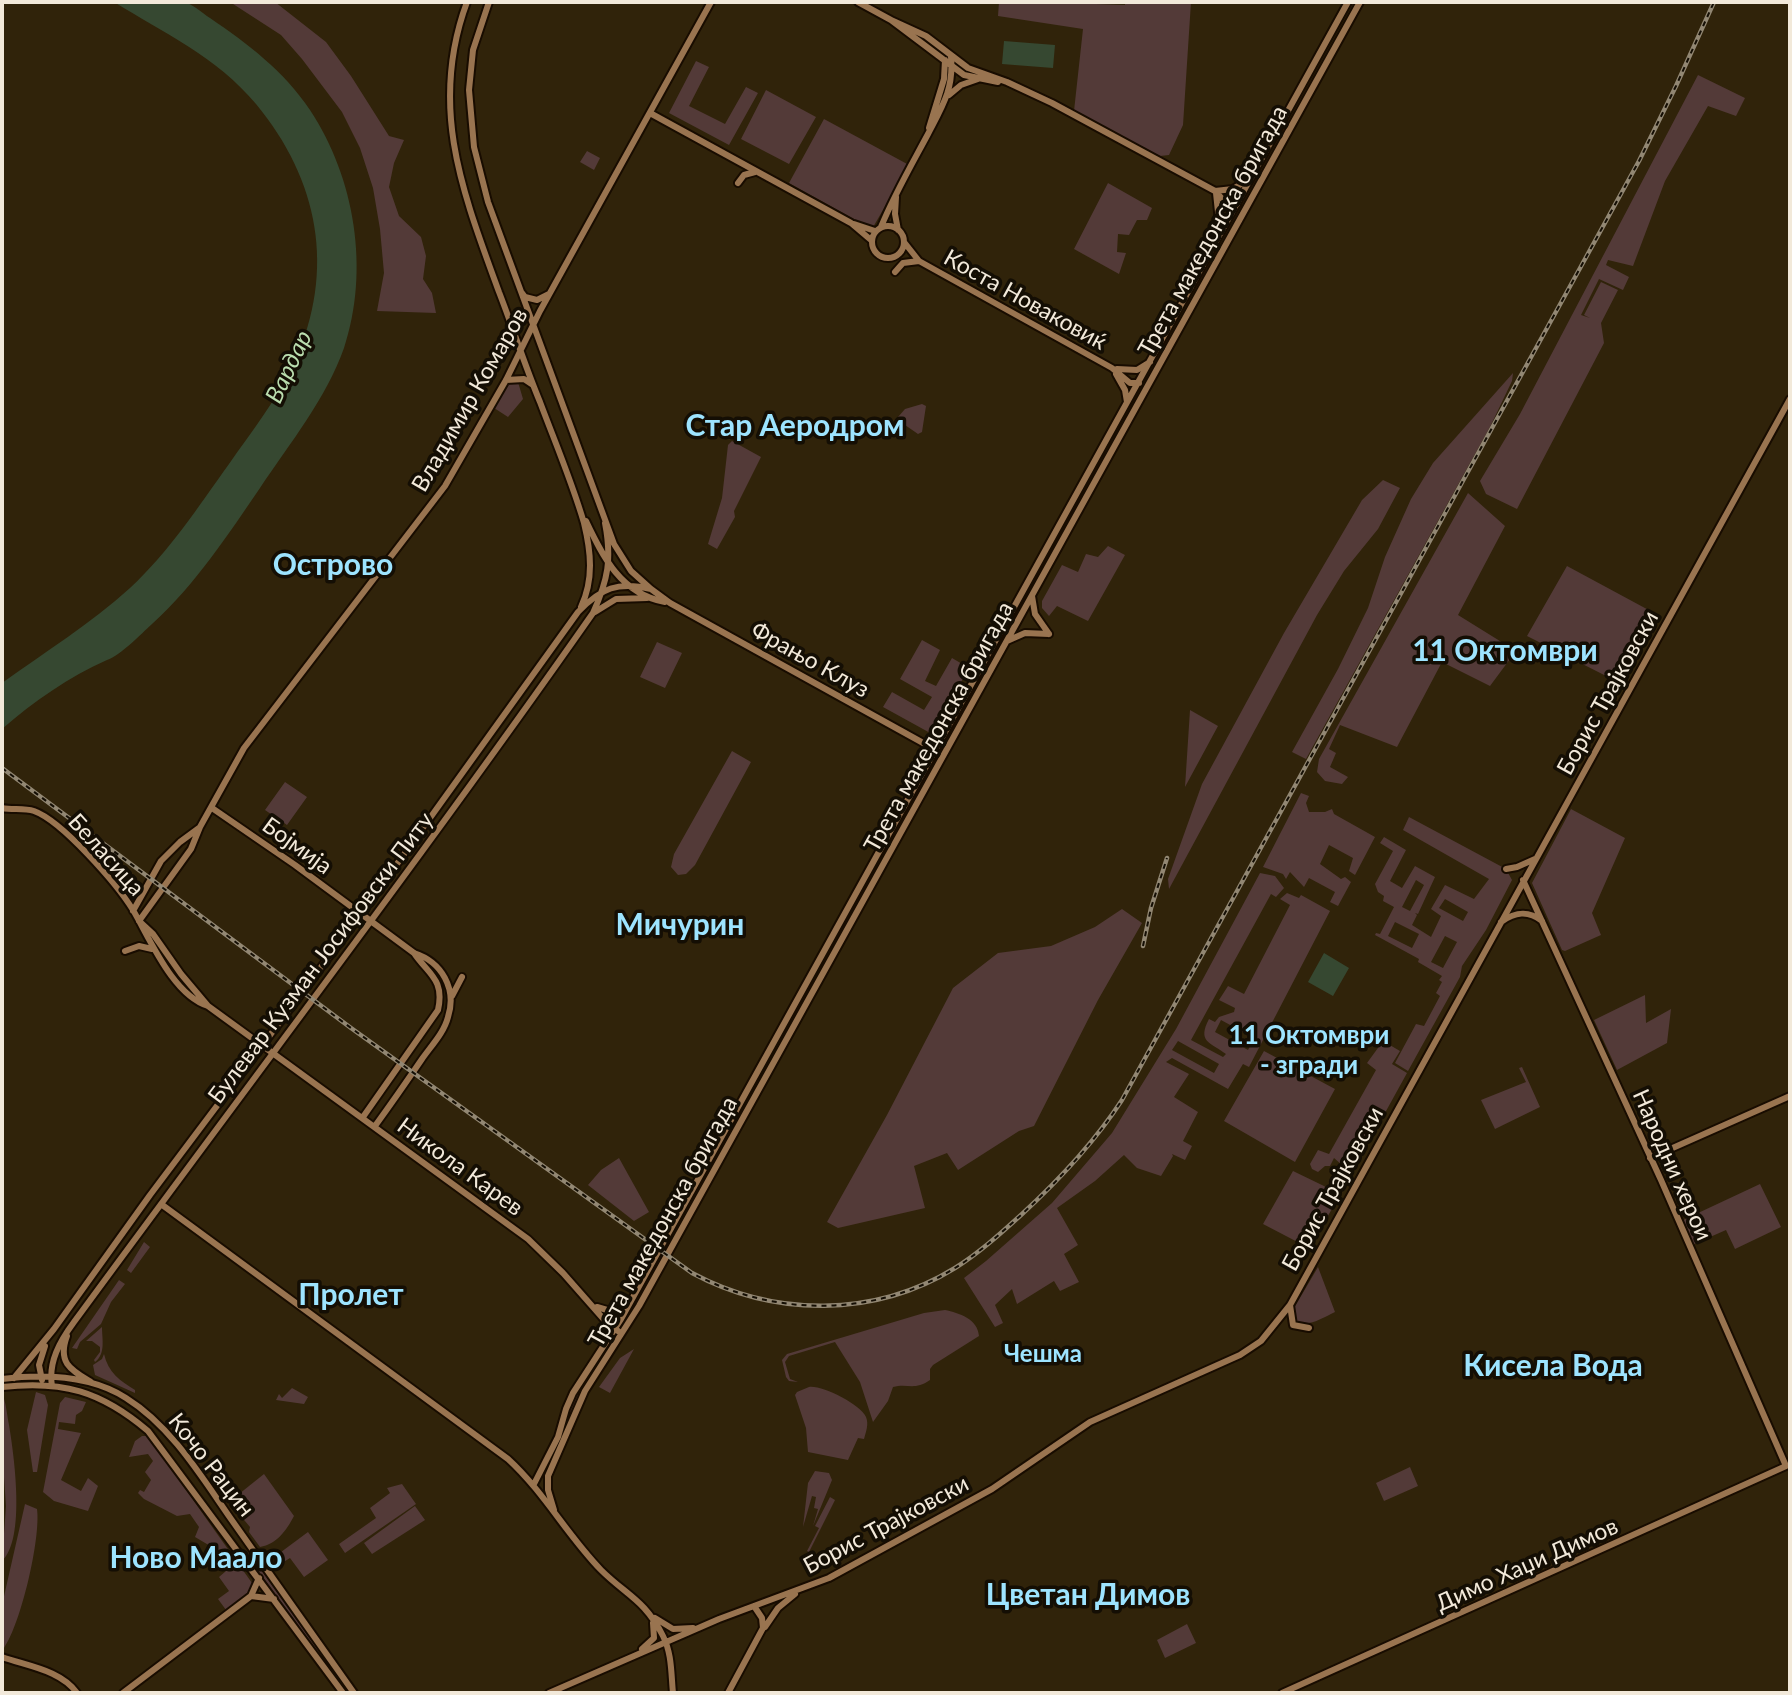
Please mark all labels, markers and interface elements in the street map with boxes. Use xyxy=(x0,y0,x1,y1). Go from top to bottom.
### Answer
street label: Трета македонска бригада xyxy=(1133,101,1293,361)
street label: Коста Новаковиќ xyxy=(939,244,1111,356)
street label: Владимир Комаров xyxy=(406,303,534,497)
water label: Вардар xyxy=(260,326,318,408)
district label: Стар Аеродром xyxy=(686,408,904,444)
district label: Острово xyxy=(273,547,393,583)
street label: Трета македонска бригада xyxy=(859,597,1019,857)
street label: Борис Трајковски xyxy=(1552,606,1664,780)
street label: Фрањо Клуз xyxy=(746,616,874,704)
district label: 11 Октомври xyxy=(1412,633,1598,669)
street label: Булевар Кузман Јосифовски Питу xyxy=(202,807,440,1109)
street label: Беласица xyxy=(62,808,150,902)
street label: Бојмија xyxy=(257,812,337,880)
district label: Мичурин xyxy=(616,907,744,943)
district label: 11 Октомври - згради xyxy=(1229,1020,1389,1082)
street label: Народни херои xyxy=(1626,1085,1718,1245)
street label: Трета македонска бригада xyxy=(583,1092,743,1352)
street label: Борис Трајковски xyxy=(1277,1102,1389,1276)
street label: Никола Карев xyxy=(392,1112,528,1222)
district label: Пролет xyxy=(298,1277,404,1313)
district label: Чешма xyxy=(1004,1340,1082,1368)
district label: Кисела Вода xyxy=(1463,1348,1643,1384)
street label: Кочо Рацин xyxy=(162,1408,260,1522)
street label: Борис Трајковски xyxy=(799,1470,973,1580)
street label: Димо Хаџи Димов xyxy=(1432,1512,1622,1618)
district label: Ново Маало xyxy=(109,1540,283,1576)
district label: Цветан Димов xyxy=(986,1577,1190,1613)

